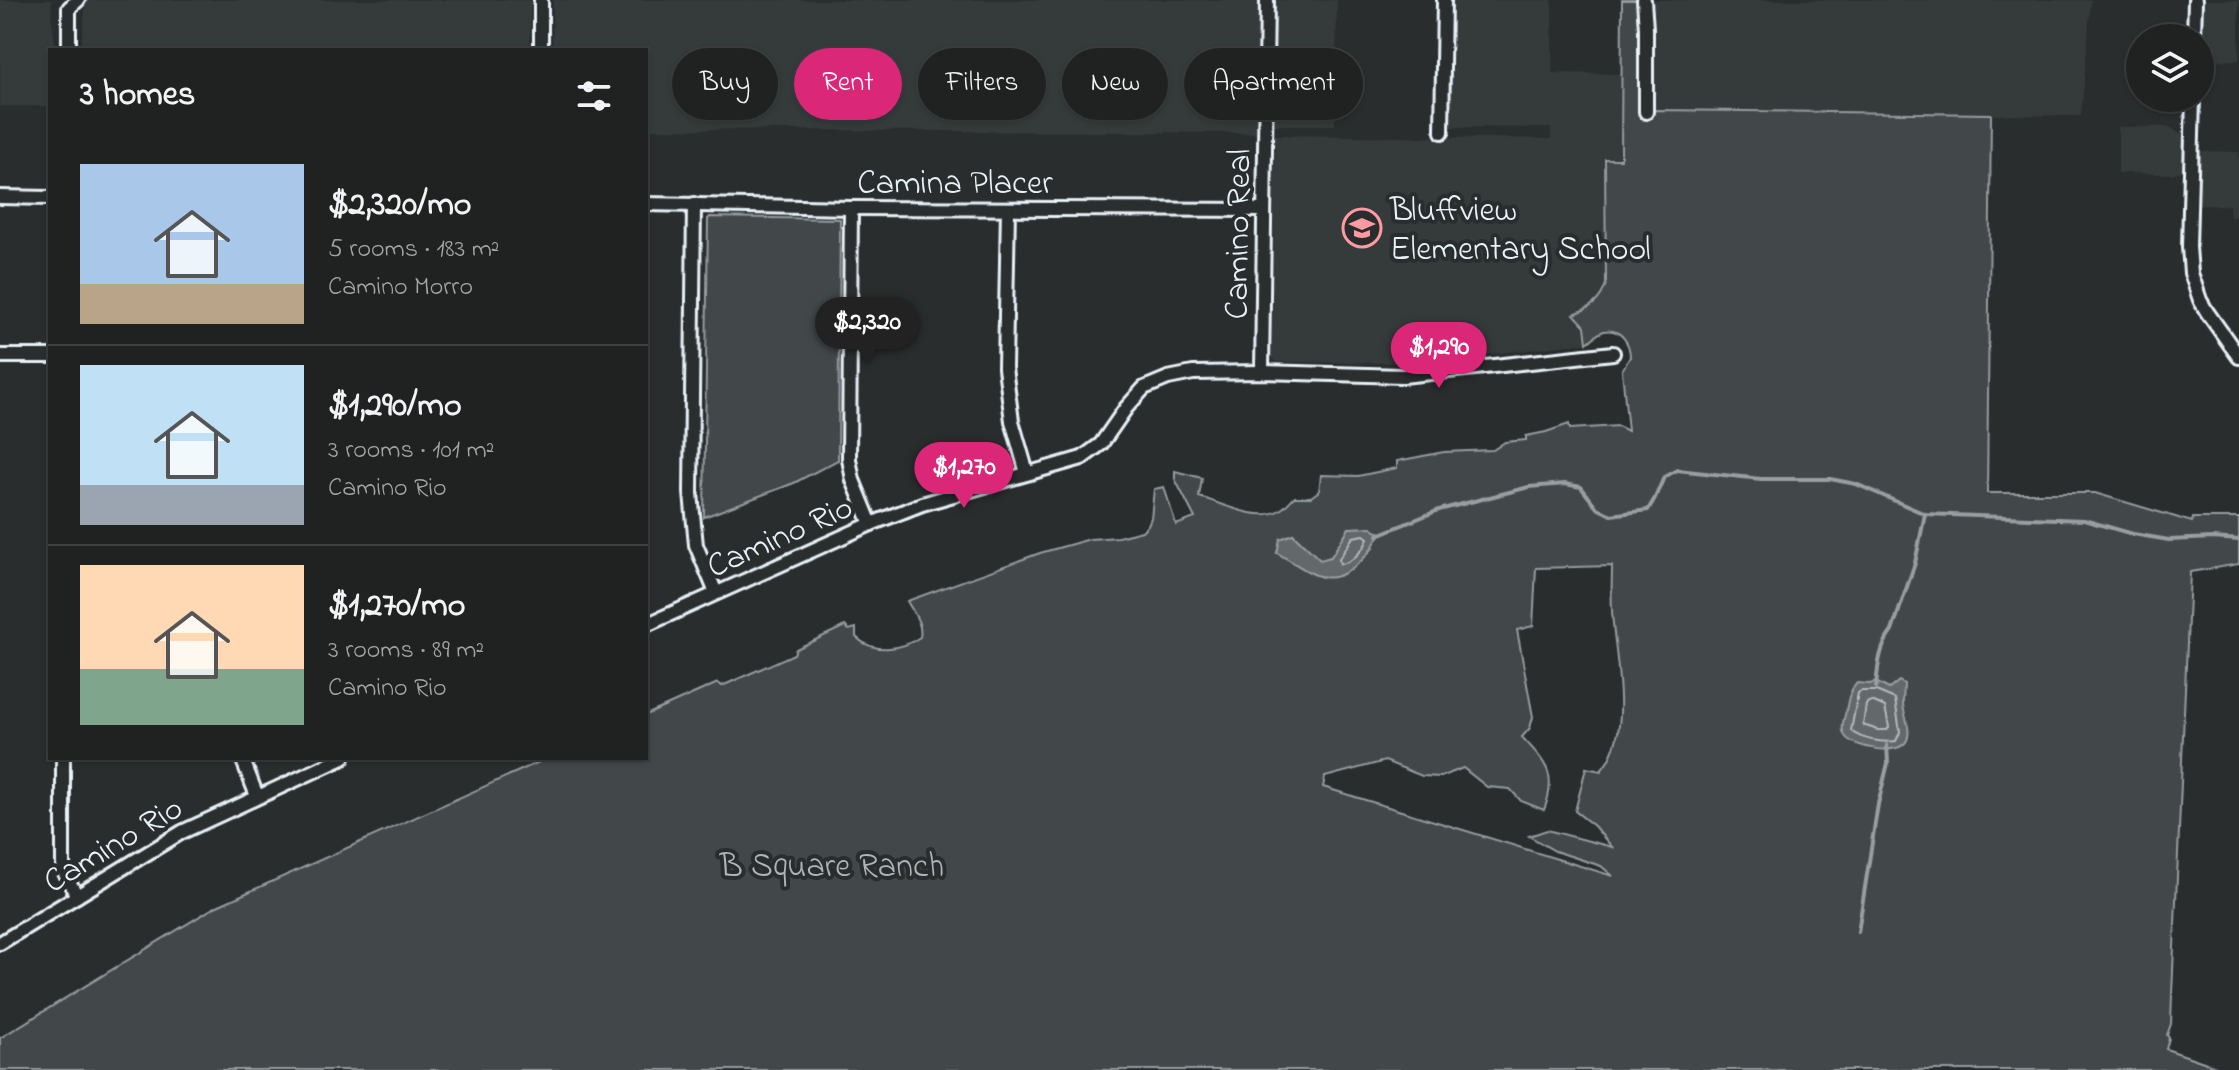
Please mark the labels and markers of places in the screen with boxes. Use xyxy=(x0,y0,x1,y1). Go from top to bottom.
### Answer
place label: Bluffview Elementary School xyxy=(1389,187,1651,276)
school or university icon: Bluffview Elementary School xyxy=(1341,207,1383,249)
pin: $2,320 xyxy=(802,297,932,365)
pin: $1,290 xyxy=(1374,322,1504,390)
pin: $1,270 xyxy=(899,442,1029,510)

